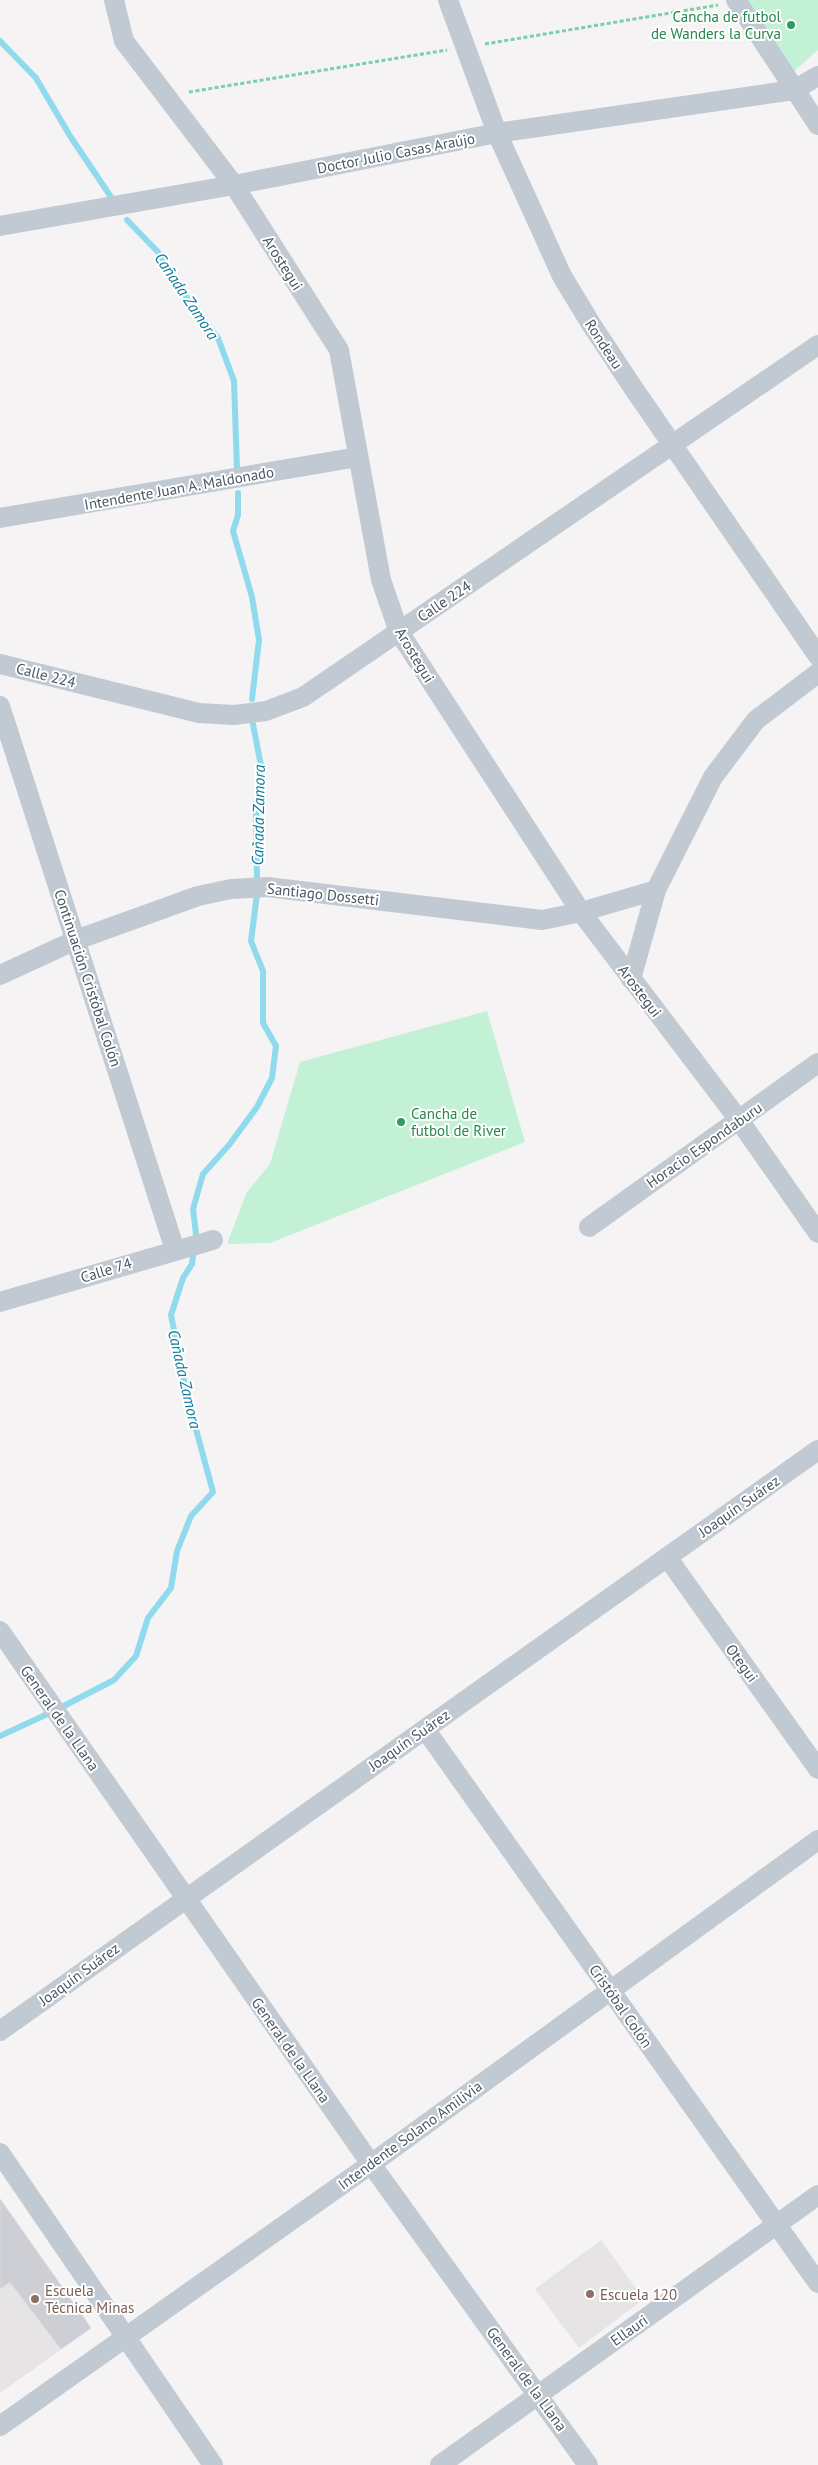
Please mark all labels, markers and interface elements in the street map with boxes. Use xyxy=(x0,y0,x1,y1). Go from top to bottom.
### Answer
place label: Cancha de futbol de Wanders la Curva xyxy=(651,7,782,43)
marker: Cancha de futbol de Wanders la Curva xyxy=(785,19,797,31)
street label: Doctor Julio Casas Araújo xyxy=(315,128,477,178)
street label: Arostegui xyxy=(259,232,307,294)
water label: Cañada Zamora xyxy=(151,249,224,344)
street label: Rondeau xyxy=(581,315,627,373)
street label: Intendente Juan A. Maldonado xyxy=(83,462,275,514)
street label: Calle 224 xyxy=(414,576,474,626)
street label: Arostegui xyxy=(391,624,439,686)
street label: Calle 224 xyxy=(14,658,78,692)
water label: Cañada Zamora xyxy=(247,764,269,866)
street label: Santiago Dossetti xyxy=(266,879,380,909)
street label: Continuación Cristóbal Colón xyxy=(50,887,126,1069)
street label: Arostegui xyxy=(614,961,666,1021)
street label: Horacio Espondaburu xyxy=(642,1098,766,1192)
place label: Cancha de futbol de River xyxy=(411,1104,506,1140)
marker: Cancha de futbol de River xyxy=(395,1116,407,1128)
street label: Calle 74 xyxy=(78,1253,134,1287)
water label: Cañada Zamora xyxy=(164,1328,206,1431)
street label: Joaquín Suárez xyxy=(694,1471,783,1542)
street label: Otegui xyxy=(722,1640,762,1686)
street label: General de la Llana xyxy=(17,1662,103,1774)
street label: Joaquín Suárez xyxy=(364,1705,453,1776)
street label: Joaquín Suárez xyxy=(34,1938,123,2010)
street label: Cristóbal Colón xyxy=(585,1961,657,2051)
street label: General de la Llana xyxy=(248,1994,334,2106)
street label: Intendente Solano Amilivia xyxy=(334,2076,486,2194)
place label: Escuela Técnica Minas xyxy=(45,2281,134,2317)
place label: Escuela 120 xyxy=(600,2285,677,2304)
marker: Escuela 120 xyxy=(584,2288,596,2300)
marker: Escuela Técnica Minas xyxy=(29,2293,41,2305)
street label: Ellauri xyxy=(607,2310,651,2350)
street label: General de la Llana xyxy=(483,2323,571,2435)

